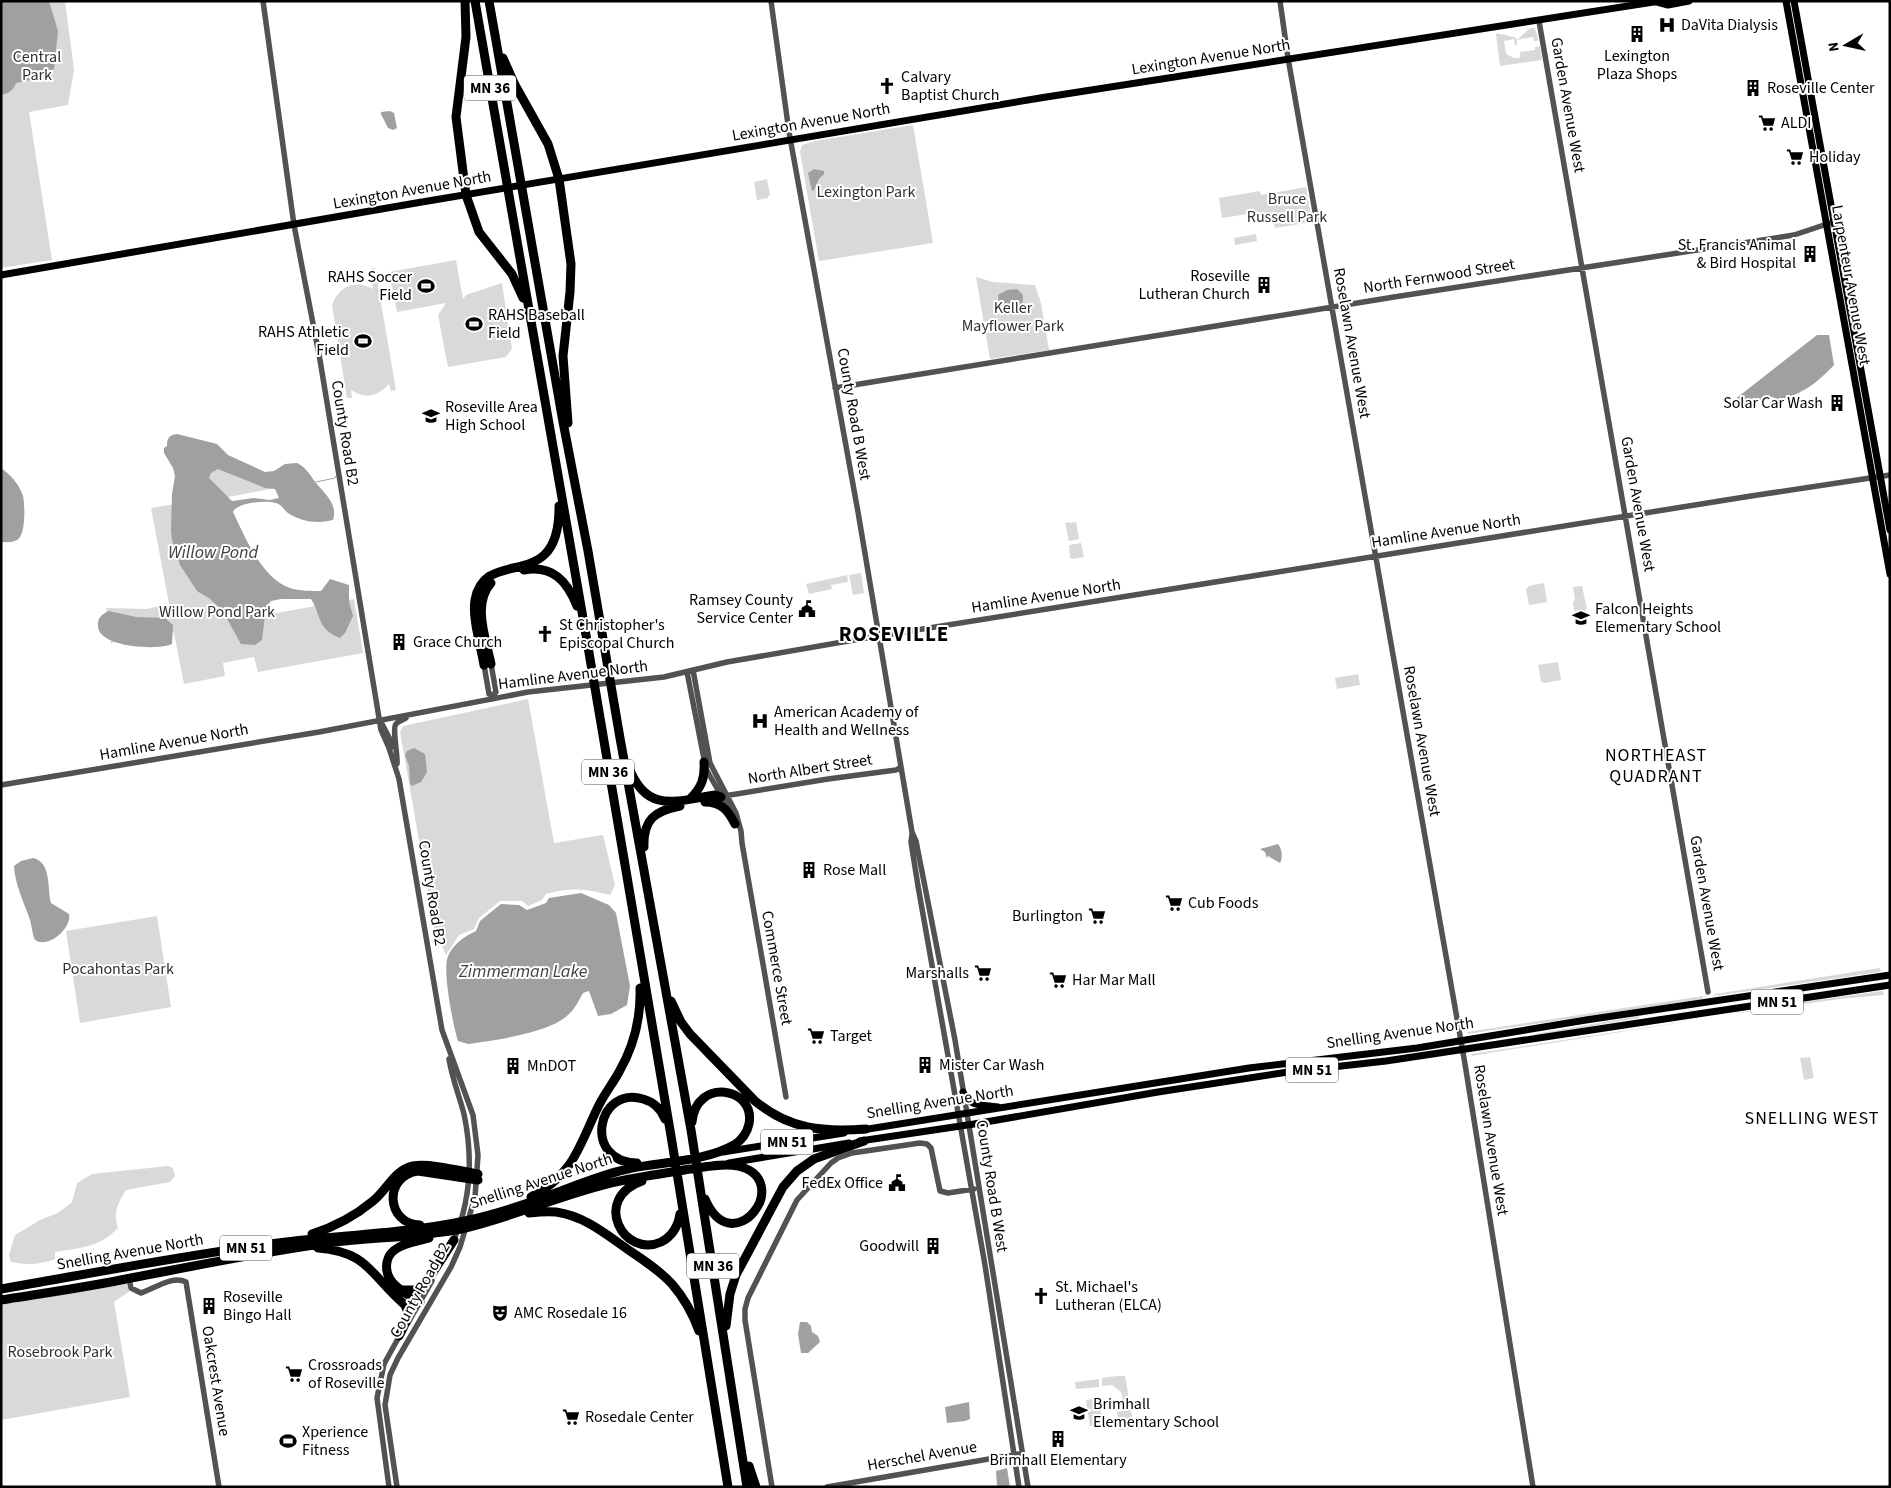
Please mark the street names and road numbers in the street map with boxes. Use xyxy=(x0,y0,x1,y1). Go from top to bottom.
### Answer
street label: Lexington Avenue North xyxy=(1130,34,1292,80)
street label: Garden Avenue West xyxy=(1545,36,1591,175)
road number: MN 36 xyxy=(464,76,516,100)
street label: Lexington Avenue North xyxy=(730,97,892,147)
street label: Lexington Avenue North xyxy=(331,165,493,215)
street label: Larpenteur Avenue West xyxy=(1826,203,1876,367)
street label: North Fernwood Street xyxy=(1362,253,1517,299)
street label: Roselawn Avenue West xyxy=(1328,266,1376,421)
street label: County Road B West xyxy=(832,346,877,482)
street label: County Road B2 xyxy=(326,379,364,487)
street label: Garden Avenue West xyxy=(1615,435,1661,574)
street label: Hamline Avenue North xyxy=(1370,508,1522,554)
street label: Hamline Avenue North xyxy=(970,573,1122,619)
street label: Hamline Avenue North xyxy=(497,655,649,695)
street label: Roselawn Avenue West xyxy=(1398,664,1446,819)
street label: Hamline Avenue North xyxy=(98,718,250,766)
street label: North Albert Street xyxy=(746,748,874,790)
road number: MN 36 xyxy=(582,760,634,784)
street label: Garden Avenue West xyxy=(1684,834,1730,973)
street label: County Road B2 xyxy=(413,839,451,947)
street label: Commerce Street xyxy=(756,909,798,1028)
road number: MN 51 xyxy=(1751,990,1803,1014)
street label: Snelling Avenue North xyxy=(1325,1012,1475,1054)
road number: MN 51 xyxy=(1286,1058,1338,1082)
street label: Roselawn Avenue West xyxy=(1468,1063,1514,1218)
street label: Snelling Avenue North xyxy=(865,1080,1015,1124)
street label: County Road B West xyxy=(971,1118,1013,1254)
road number: MN 51 xyxy=(761,1130,813,1154)
street label: Snelling Avenue North xyxy=(467,1148,615,1214)
street label: Snelling Avenue North xyxy=(55,1228,205,1276)
road number: MN 51 xyxy=(220,1236,272,1260)
street label: County Road B2 xyxy=(385,1238,455,1342)
road number: MN 36 xyxy=(687,1254,739,1278)
street label: Oakcrest Avenue xyxy=(196,1324,236,1438)
street label: Herschel Avenue xyxy=(865,1436,979,1476)

